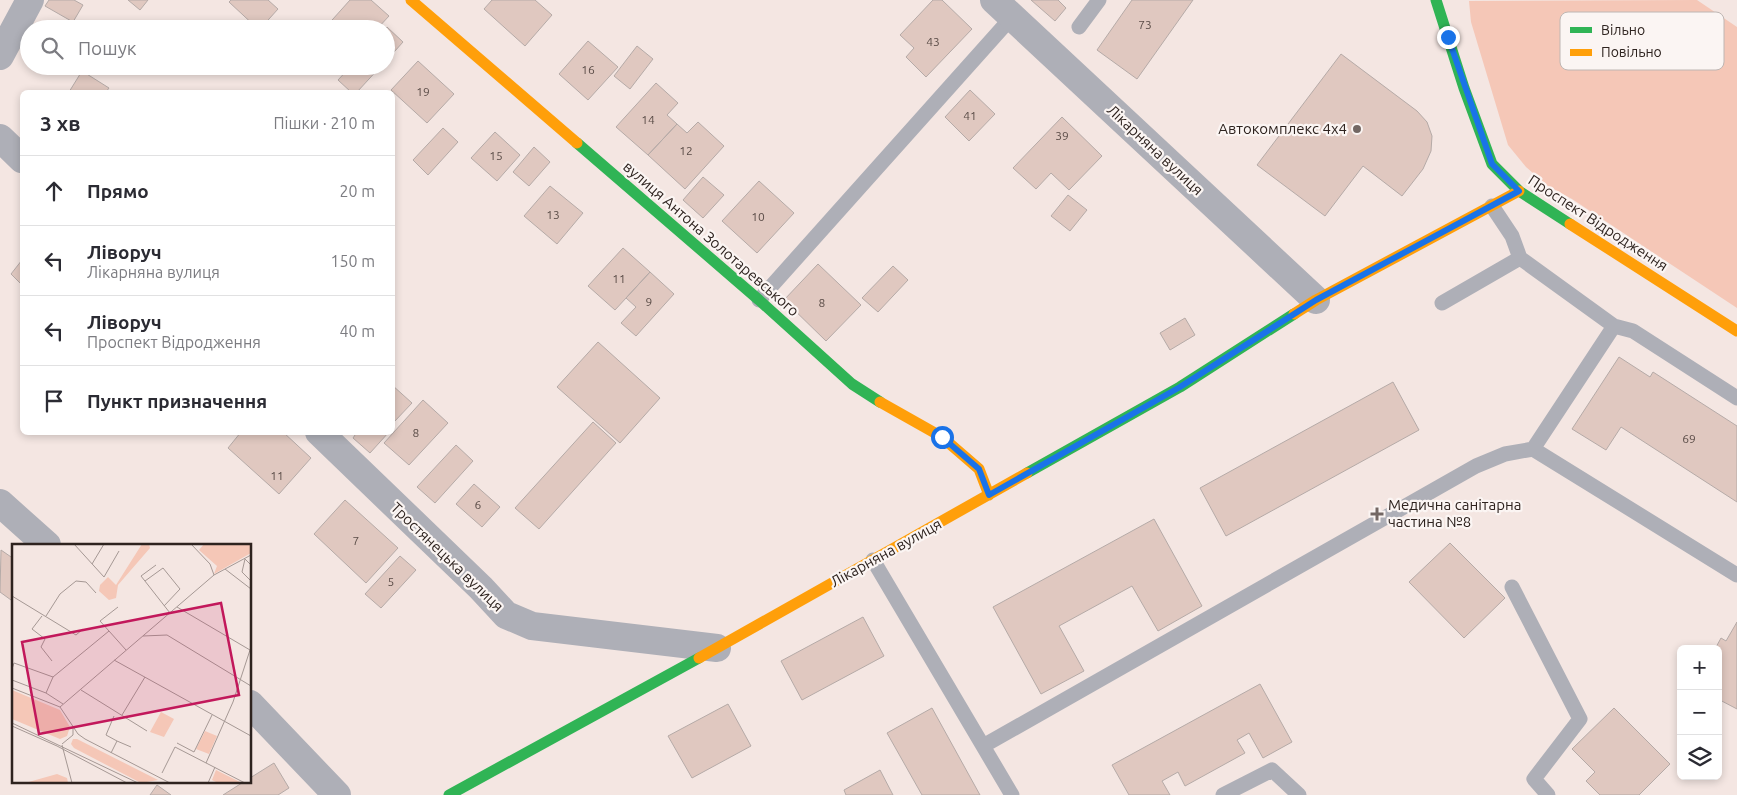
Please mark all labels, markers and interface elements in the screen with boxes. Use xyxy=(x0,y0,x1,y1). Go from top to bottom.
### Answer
legend xyxy=(1560,12,1724,70)
house number: 73 xyxy=(1138,18,1152,31)
search box xyxy=(20,20,395,75)
text: Вільно xyxy=(1601,22,1645,38)
route end xyxy=(1437,26,1460,49)
icon: search xyxy=(38,34,66,62)
house number: 43 xyxy=(926,35,940,48)
text: Пошук xyxy=(78,37,137,59)
text: Повільно xyxy=(1601,44,1662,60)
house number: 16 xyxy=(581,63,595,76)
house number: 19 xyxy=(416,85,430,98)
street label: Лікарняна вулиця xyxy=(1104,101,1207,198)
house number: 41 xyxy=(963,109,977,122)
text: 3 хв xyxy=(40,111,81,135)
house number: 14 xyxy=(641,113,655,126)
text: Пішки · 210 m xyxy=(274,114,375,132)
place label: Автокомплекс 4x4 xyxy=(1218,120,1347,137)
marker: Автокомплекс 4x4 xyxy=(1351,123,1363,135)
house number: 39 xyxy=(1055,129,1069,142)
house number: 12 xyxy=(679,144,693,157)
house number: 15 xyxy=(489,149,503,162)
street label: вулиця Антона Золотаревського xyxy=(620,158,803,320)
street label: Проспект Відродження xyxy=(1525,171,1671,274)
icon: ahead xyxy=(40,177,68,205)
text: Прямо xyxy=(87,180,149,202)
text: 20 m xyxy=(339,182,375,200)
house number: 13 xyxy=(546,208,560,221)
house number: 10 xyxy=(751,210,765,223)
text: Ліворуч xyxy=(87,241,161,263)
icon: left xyxy=(40,247,68,275)
text: 150 m xyxy=(330,252,375,270)
text: Лікарняна вулиця xyxy=(87,263,220,281)
house number: 11 xyxy=(612,272,626,285)
house number: 9 xyxy=(646,295,652,308)
house number: 8 xyxy=(819,296,826,309)
text: Ліворуч xyxy=(87,311,161,333)
icon: left xyxy=(40,317,68,345)
text: 40 m xyxy=(339,322,375,340)
text: Проспект Відродження xyxy=(87,333,261,351)
icon: arrive xyxy=(40,387,68,415)
text: Пункт призначення xyxy=(87,390,267,412)
house number: 8 xyxy=(413,426,420,439)
route start xyxy=(931,426,954,449)
house number: 69 xyxy=(1682,432,1696,445)
house number: 11 xyxy=(270,469,284,482)
place label: Медична санітарна частина №8 xyxy=(1388,496,1521,530)
house number: 6 xyxy=(475,498,482,511)
street label: Тростянецька вулиця xyxy=(388,499,507,615)
marker: Медична санітарна частина №8 xyxy=(1370,507,1384,521)
street label: Лікарняна вулиця xyxy=(827,515,944,590)
house number: 7 xyxy=(353,534,359,547)
inset map xyxy=(12,544,251,782)
house number: 5 xyxy=(388,575,394,588)
map controls xyxy=(1677,645,1722,780)
button: + xyxy=(1677,645,1722,690)
button: − xyxy=(1677,690,1722,735)
button: layers xyxy=(1677,735,1722,780)

